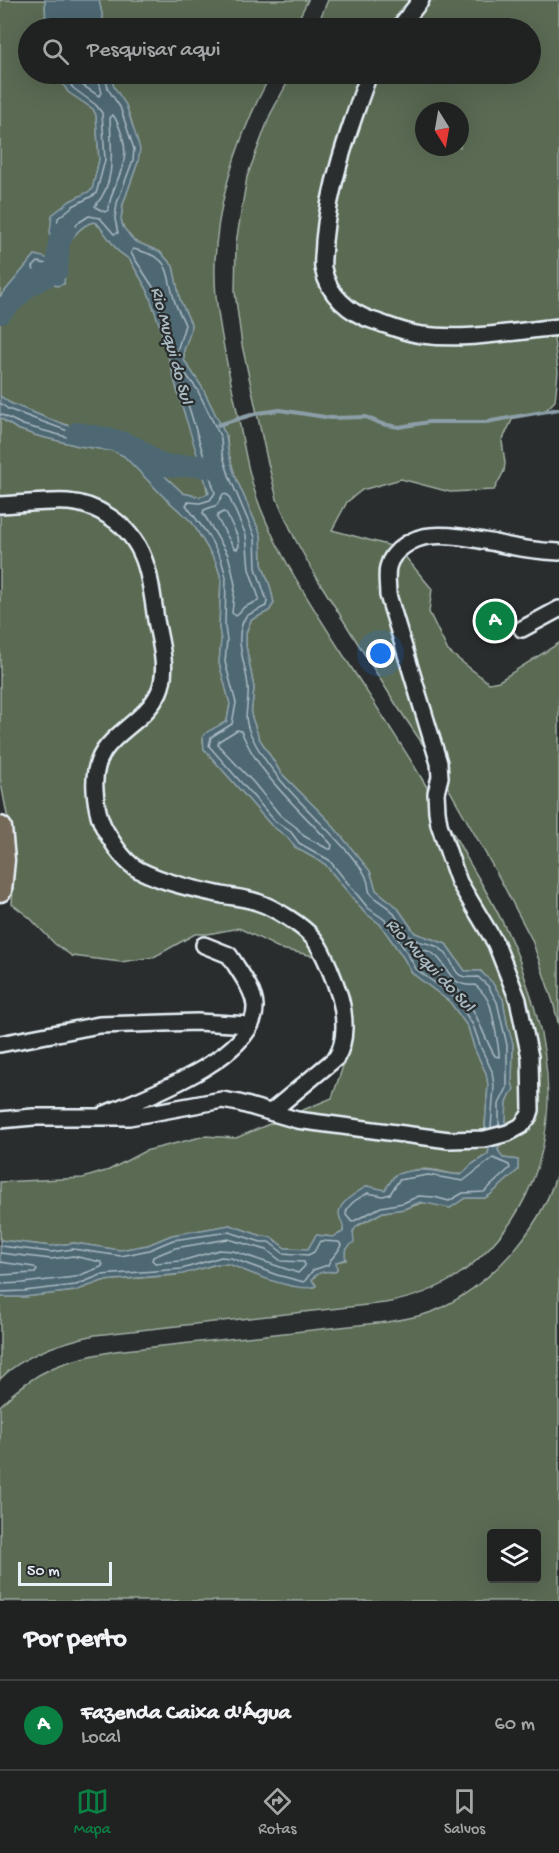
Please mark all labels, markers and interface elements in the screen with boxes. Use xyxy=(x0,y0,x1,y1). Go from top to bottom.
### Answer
search box xyxy=(18,18,541,84)
icon: search xyxy=(39,35,72,68)
text: Pesquisar aqui xyxy=(87,38,221,64)
north arrow xyxy=(415,102,469,156)
water label: Rio Muqui do Sul xyxy=(145,285,197,407)
pin: A xyxy=(476,598,514,644)
your location xyxy=(366,639,395,668)
water label: Rio Muqui do Sul xyxy=(381,915,479,1018)
map controls xyxy=(487,1529,541,1583)
button: layers xyxy=(487,1529,541,1583)
scale bar xyxy=(18,1559,112,1586)
text: 50 m xyxy=(27,1563,60,1582)
text: Por perto xyxy=(24,1625,127,1656)
text: Fazenda Caixa d'Água xyxy=(81,1701,291,1727)
text: A xyxy=(38,1714,49,1737)
text: 60 m xyxy=(495,1714,535,1737)
text: Local xyxy=(81,1727,121,1750)
tab: Mapa xyxy=(74,1785,111,1840)
tab: Rotas xyxy=(258,1785,296,1840)
tab: Salvos xyxy=(444,1785,485,1840)

